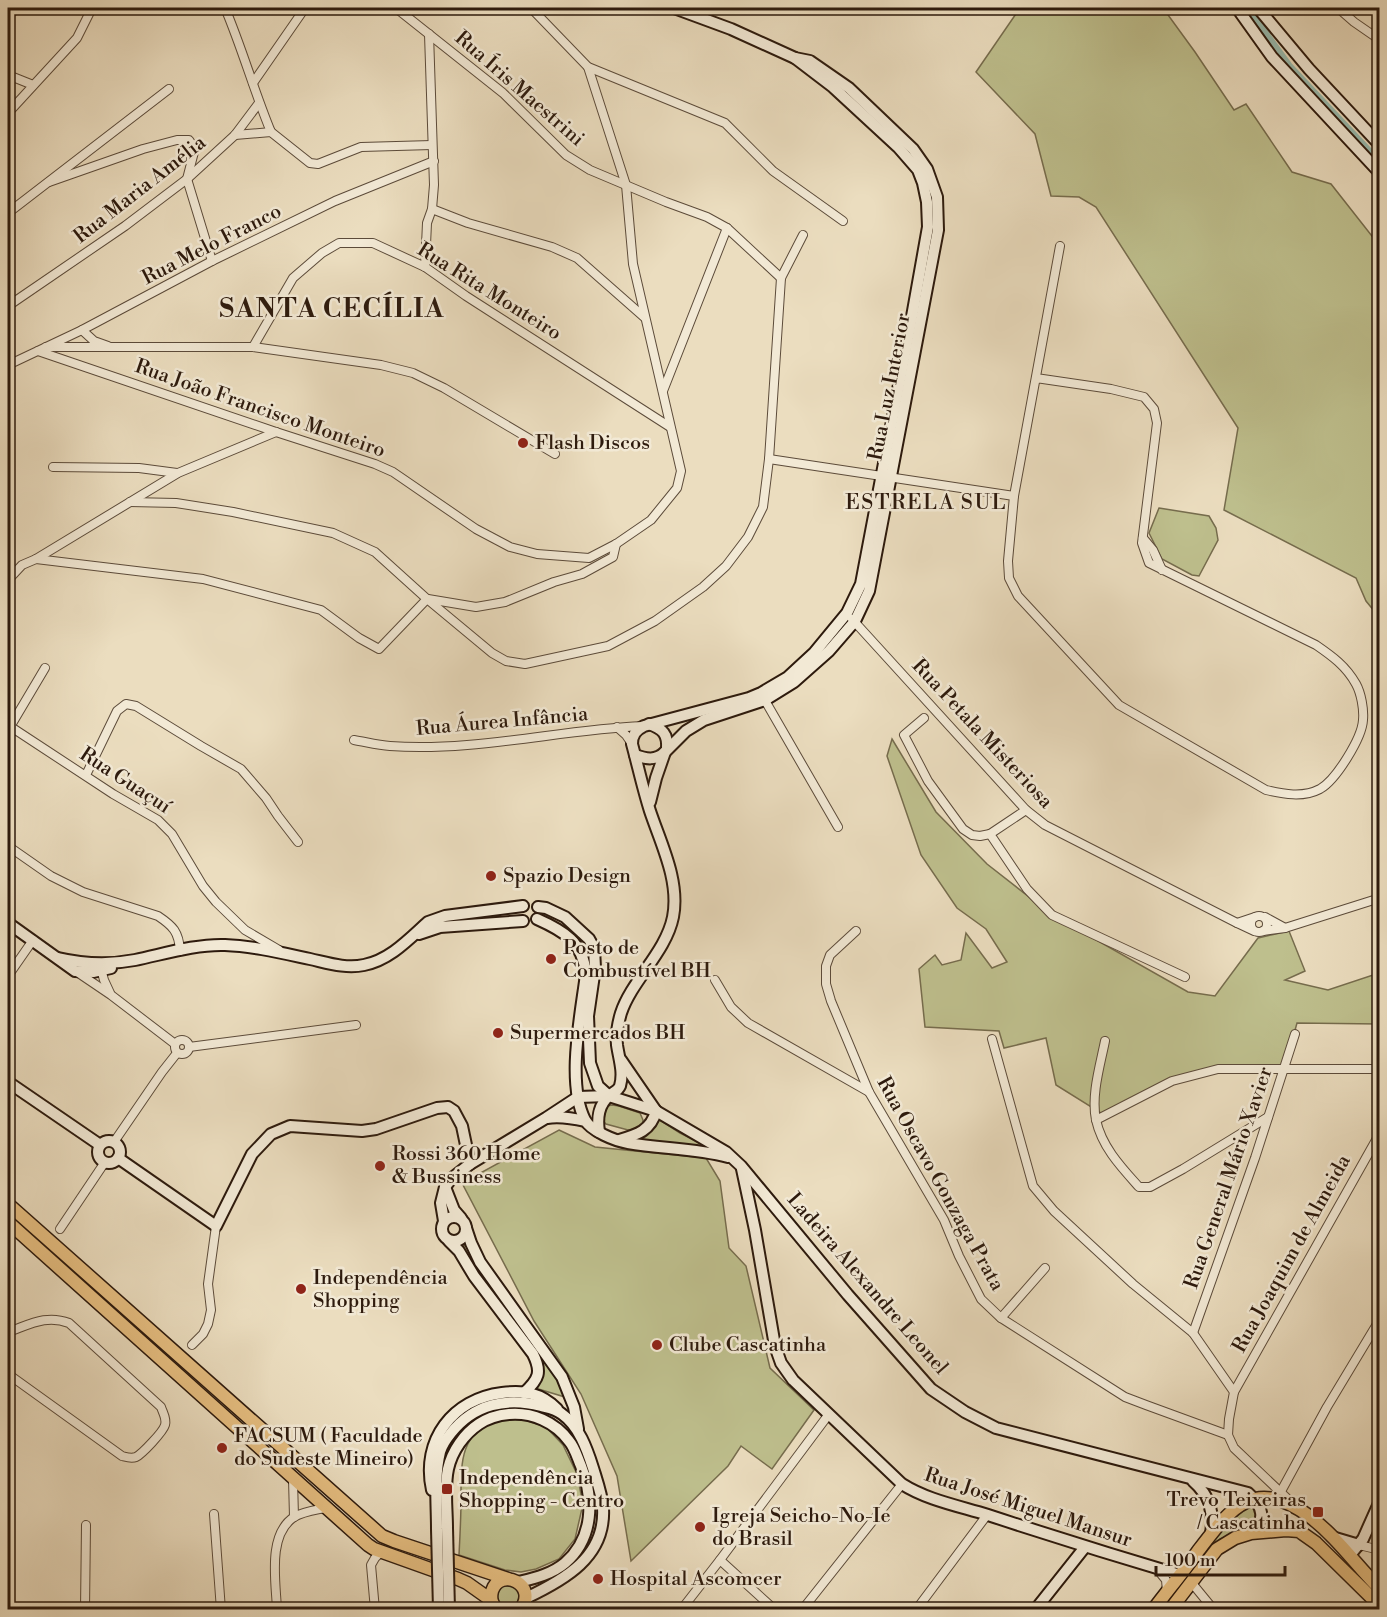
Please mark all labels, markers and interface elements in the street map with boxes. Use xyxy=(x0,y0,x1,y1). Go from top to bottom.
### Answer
street label: Rua Íris Maestrini xyxy=(449,25,590,152)
street label: Rua Maria Amélia xyxy=(69,130,212,249)
street label: Rua Melo Franco xyxy=(138,199,286,291)
street label: Rua Rita Monteiro xyxy=(412,238,566,346)
district label: SANTA CECÍLIA xyxy=(219,291,445,325)
street label: Rua Luz Interior xyxy=(863,311,917,463)
street label: Rua João Francisco Monteiro xyxy=(131,354,389,464)
place label: Flash Discos xyxy=(535,431,650,456)
marker: Flash Discos xyxy=(516,436,530,450)
district label: ESTRELA SUL xyxy=(845,490,1007,516)
street label: Rua Petala Misteriosa xyxy=(906,654,1058,815)
street label: Rua Áurea Infância xyxy=(415,701,590,742)
street label: Rua Guaçuí xyxy=(75,742,177,821)
place label: Spazio Design xyxy=(503,864,631,889)
marker: Spazio Design xyxy=(484,869,498,883)
place label: Posto de Combustível BH xyxy=(563,936,711,984)
marker: Posto de Combustível BH xyxy=(544,952,558,966)
place label: Supermercados BH xyxy=(510,1021,685,1046)
marker: Supermercados BH xyxy=(491,1026,505,1040)
street label: Rua General Mário Xavier xyxy=(1179,1063,1279,1292)
street label: Rua Oscavo Gonzaga Prata xyxy=(871,1073,1010,1296)
place label: Rossi 360 Home & Bussiness xyxy=(392,1142,541,1190)
street label: Rua Joaquim de Almeida xyxy=(1227,1150,1357,1357)
marker: Rossi 360 Home & Bussiness xyxy=(373,1159,387,1173)
street label: Ladeira Alexandre Leonel xyxy=(781,1188,953,1380)
place label: Independência Shopping xyxy=(313,1266,449,1314)
marker: Independência Shopping xyxy=(294,1282,308,1296)
place label: Clube Cascatinha xyxy=(669,1333,827,1358)
marker: Clube Cascatinha xyxy=(650,1338,664,1352)
place label: FACSUM ( Faculdade do Sudeste Mineiro) xyxy=(234,1424,423,1472)
marker: FACSUM ( Faculdade do Sudeste Mineiro) xyxy=(215,1441,229,1455)
street label: Rua José Miguel Mansur xyxy=(921,1463,1135,1554)
place label: Independência Shopping - Centro xyxy=(459,1466,624,1514)
marker: Independência Shopping - Centro xyxy=(440,1482,454,1496)
place label: Trevo Teixeiras / Cascatinha xyxy=(1167,1488,1307,1536)
place label: Igreja Seicho-No-Ie do Brasil xyxy=(712,1504,890,1552)
marker: Trevo Teixeiras / Cascatinha xyxy=(1311,1505,1325,1519)
marker: Igreja Seicho-No-Ie do Brasil xyxy=(693,1520,707,1534)
scale bar xyxy=(1156,1539,1285,1577)
text: 100 m xyxy=(1165,1549,1216,1572)
place label: Hospital Ascomcer xyxy=(610,1567,782,1592)
marker: Hospital Ascomcer xyxy=(591,1572,605,1586)

